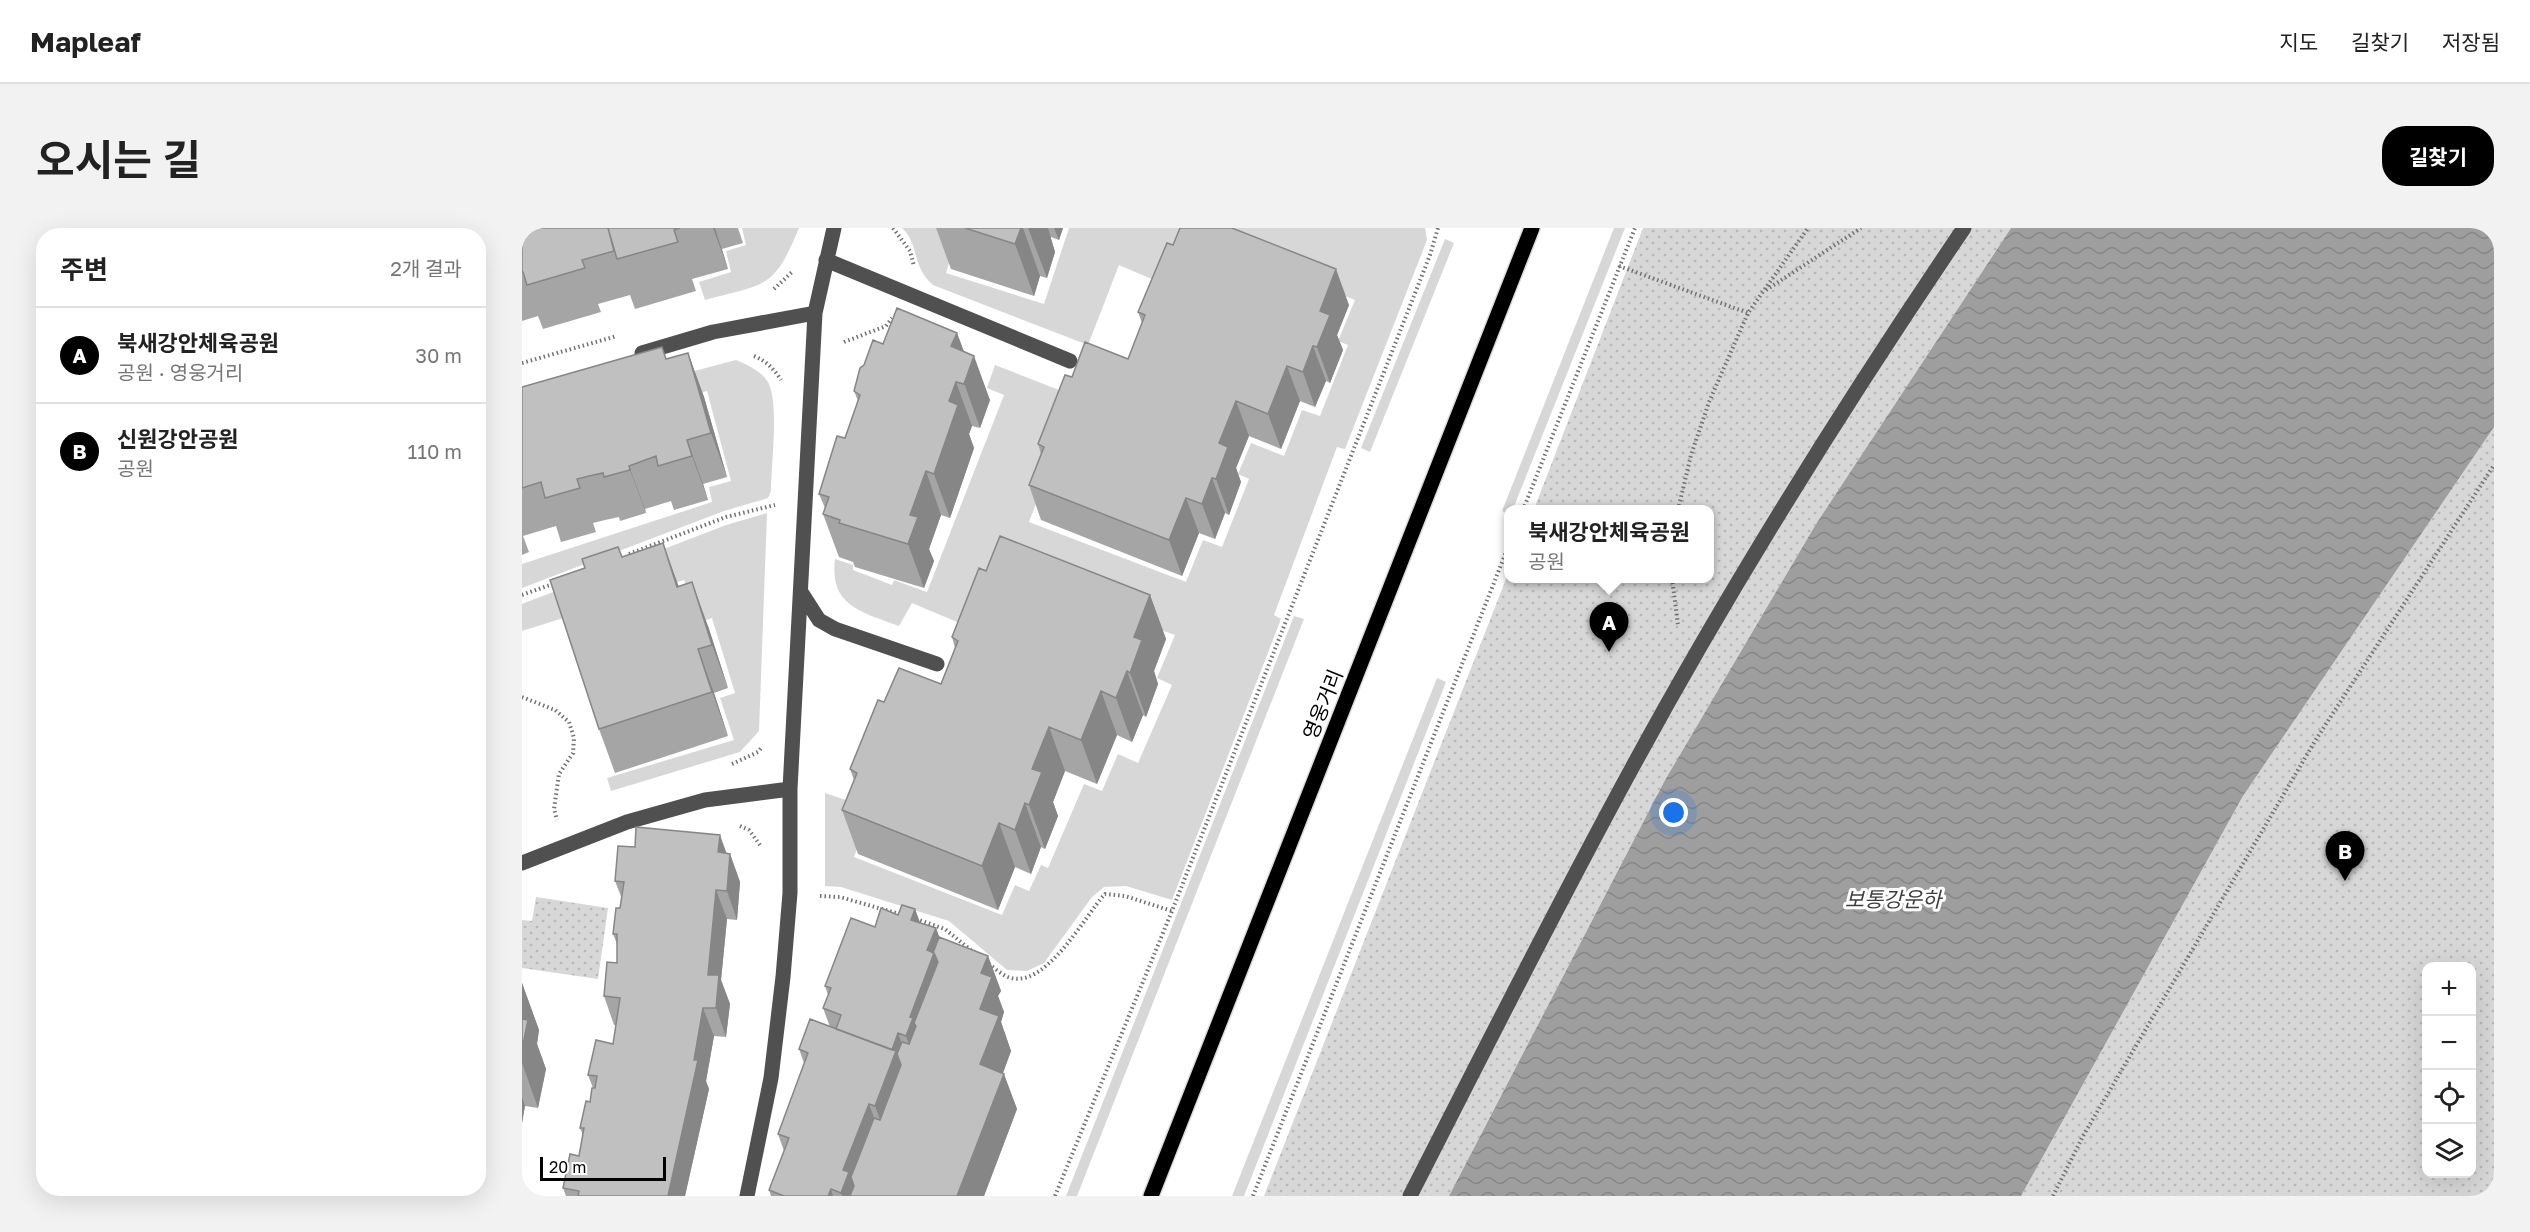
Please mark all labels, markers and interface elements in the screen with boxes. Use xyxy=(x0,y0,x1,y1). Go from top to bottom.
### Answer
text: Mapleaf xyxy=(30,25,141,58)
text: 지도 xyxy=(2279,29,2318,55)
text: 길찾기 xyxy=(2351,29,2409,55)
text: 저장됨 xyxy=(2442,29,2500,55)
button: 길찾기 xyxy=(2382,126,2494,186)
text: 오시는 길 xyxy=(36,134,201,184)
text: 주변 xyxy=(60,254,108,285)
text: 2개 결과 xyxy=(390,256,462,280)
text: 북새강안체육공원 xyxy=(117,329,279,356)
text: A xyxy=(72,343,87,367)
text: 30 m xyxy=(415,343,462,367)
text: 공원 · 영웅거리 xyxy=(117,360,243,384)
text: 신원강안공원 xyxy=(117,425,238,452)
text: B xyxy=(72,439,87,463)
text: 110 m xyxy=(408,439,462,463)
text: 공원 xyxy=(117,456,154,480)
popup xyxy=(1504,505,1714,583)
text: 북새강안체육공원 xyxy=(1528,518,1690,545)
text: 공원 xyxy=(1528,549,1565,573)
pin: A xyxy=(1590,602,1628,652)
street label: 영웅거리 xyxy=(1297,665,1347,743)
your location xyxy=(1659,798,1688,827)
pin: B xyxy=(2326,832,2364,881)
water label: 보통강운하 xyxy=(1845,886,1944,912)
map controls xyxy=(2422,962,2476,1178)
button: + xyxy=(2422,962,2476,1016)
button: − xyxy=(2422,1016,2476,1070)
button: locate xyxy=(2422,1070,2476,1124)
button: layers xyxy=(2422,1124,2476,1178)
scale bar xyxy=(540,1154,666,1182)
text: 20 m xyxy=(549,1157,586,1177)

